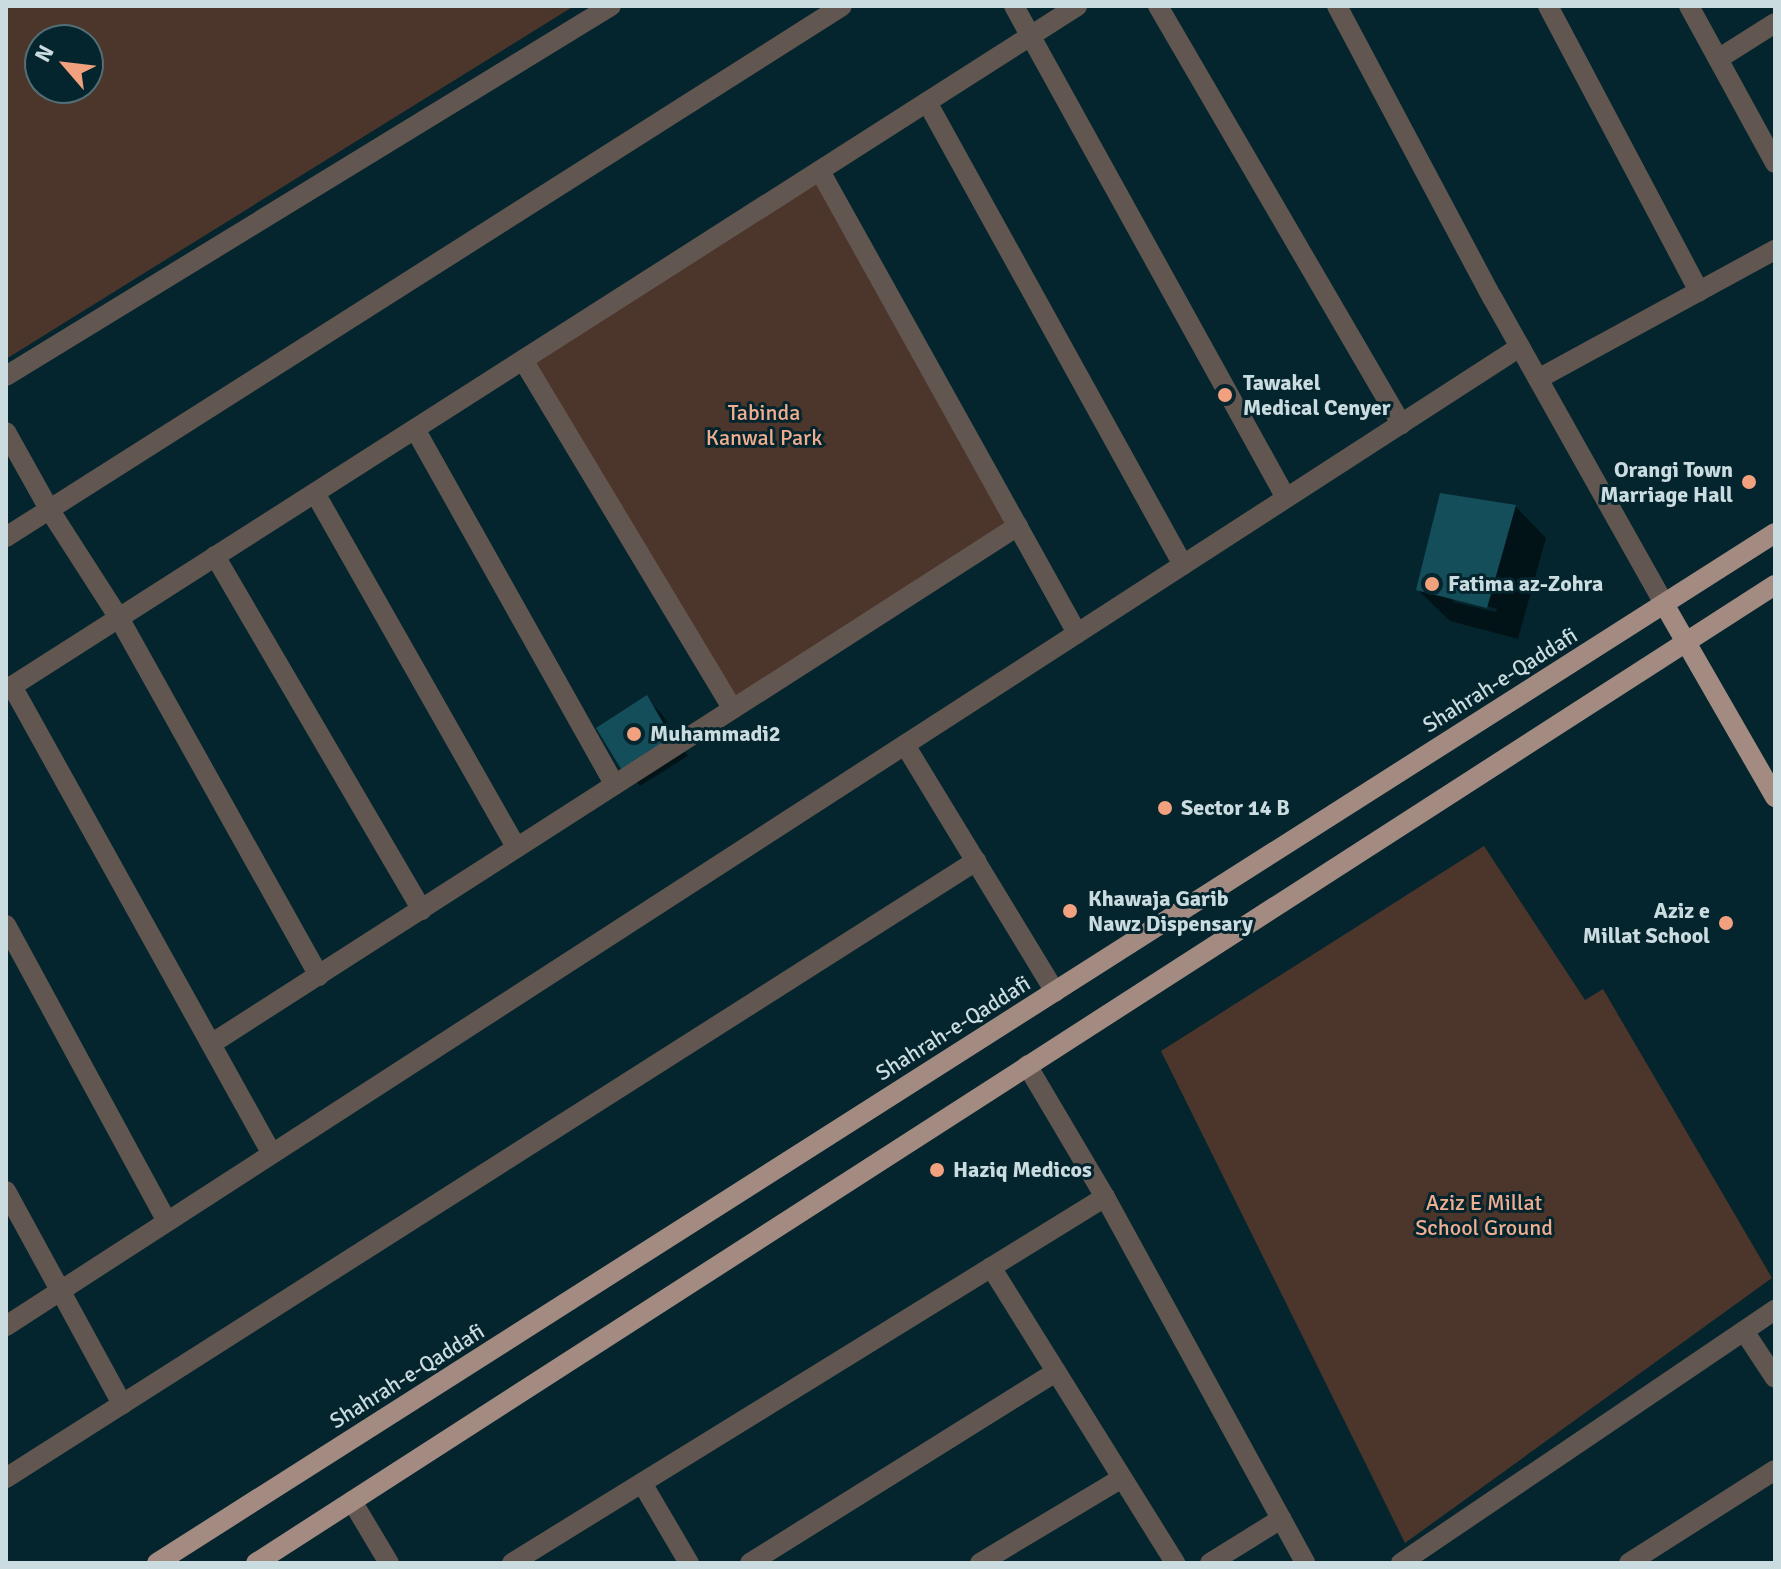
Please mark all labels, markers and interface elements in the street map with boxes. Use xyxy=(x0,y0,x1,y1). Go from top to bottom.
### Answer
north arrow xyxy=(24,24,104,104)
text: N xyxy=(29,40,60,67)
place label: Tawakel Medical Cenyer xyxy=(1243,369,1390,420)
marker: Tawakel Medical Cenyer xyxy=(1214,384,1236,406)
park label: Tabinda Kanwal Park xyxy=(706,399,822,450)
place label: Orangi Town Marriage Hall xyxy=(1600,456,1733,508)
marker: Orangi Town Marriage Hall xyxy=(1740,473,1758,491)
place label: Fatima az-Zohra xyxy=(1448,571,1603,597)
marker: Fatima az-Zohra xyxy=(1423,575,1441,593)
street label: Shahrah-e-Qaddafi xyxy=(1418,622,1582,738)
place label: Muhammadi2 xyxy=(650,721,781,747)
marker: Muhammadi2 xyxy=(625,725,643,743)
place label: Sector 14 B xyxy=(1181,795,1290,821)
marker: Sector 14 B xyxy=(1156,799,1174,817)
place label: Khawaja Garib Nawz Dispensary xyxy=(1088,885,1253,936)
place label: Aziz e Millat School xyxy=(1583,897,1710,948)
marker: Khawaja Garib Nawz Dispensary xyxy=(1059,900,1081,922)
marker: Aziz e Millat School xyxy=(1717,914,1735,932)
street label: Shahrah-e-Qaddafi xyxy=(871,970,1035,1086)
place label: Haziq Medicos xyxy=(953,1157,1092,1183)
marker: Haziq Medicos xyxy=(928,1161,946,1179)
park label: Aziz E Millat School Ground xyxy=(1415,1189,1553,1240)
street label: Shahrah-e-Qaddafi xyxy=(325,1318,489,1434)

